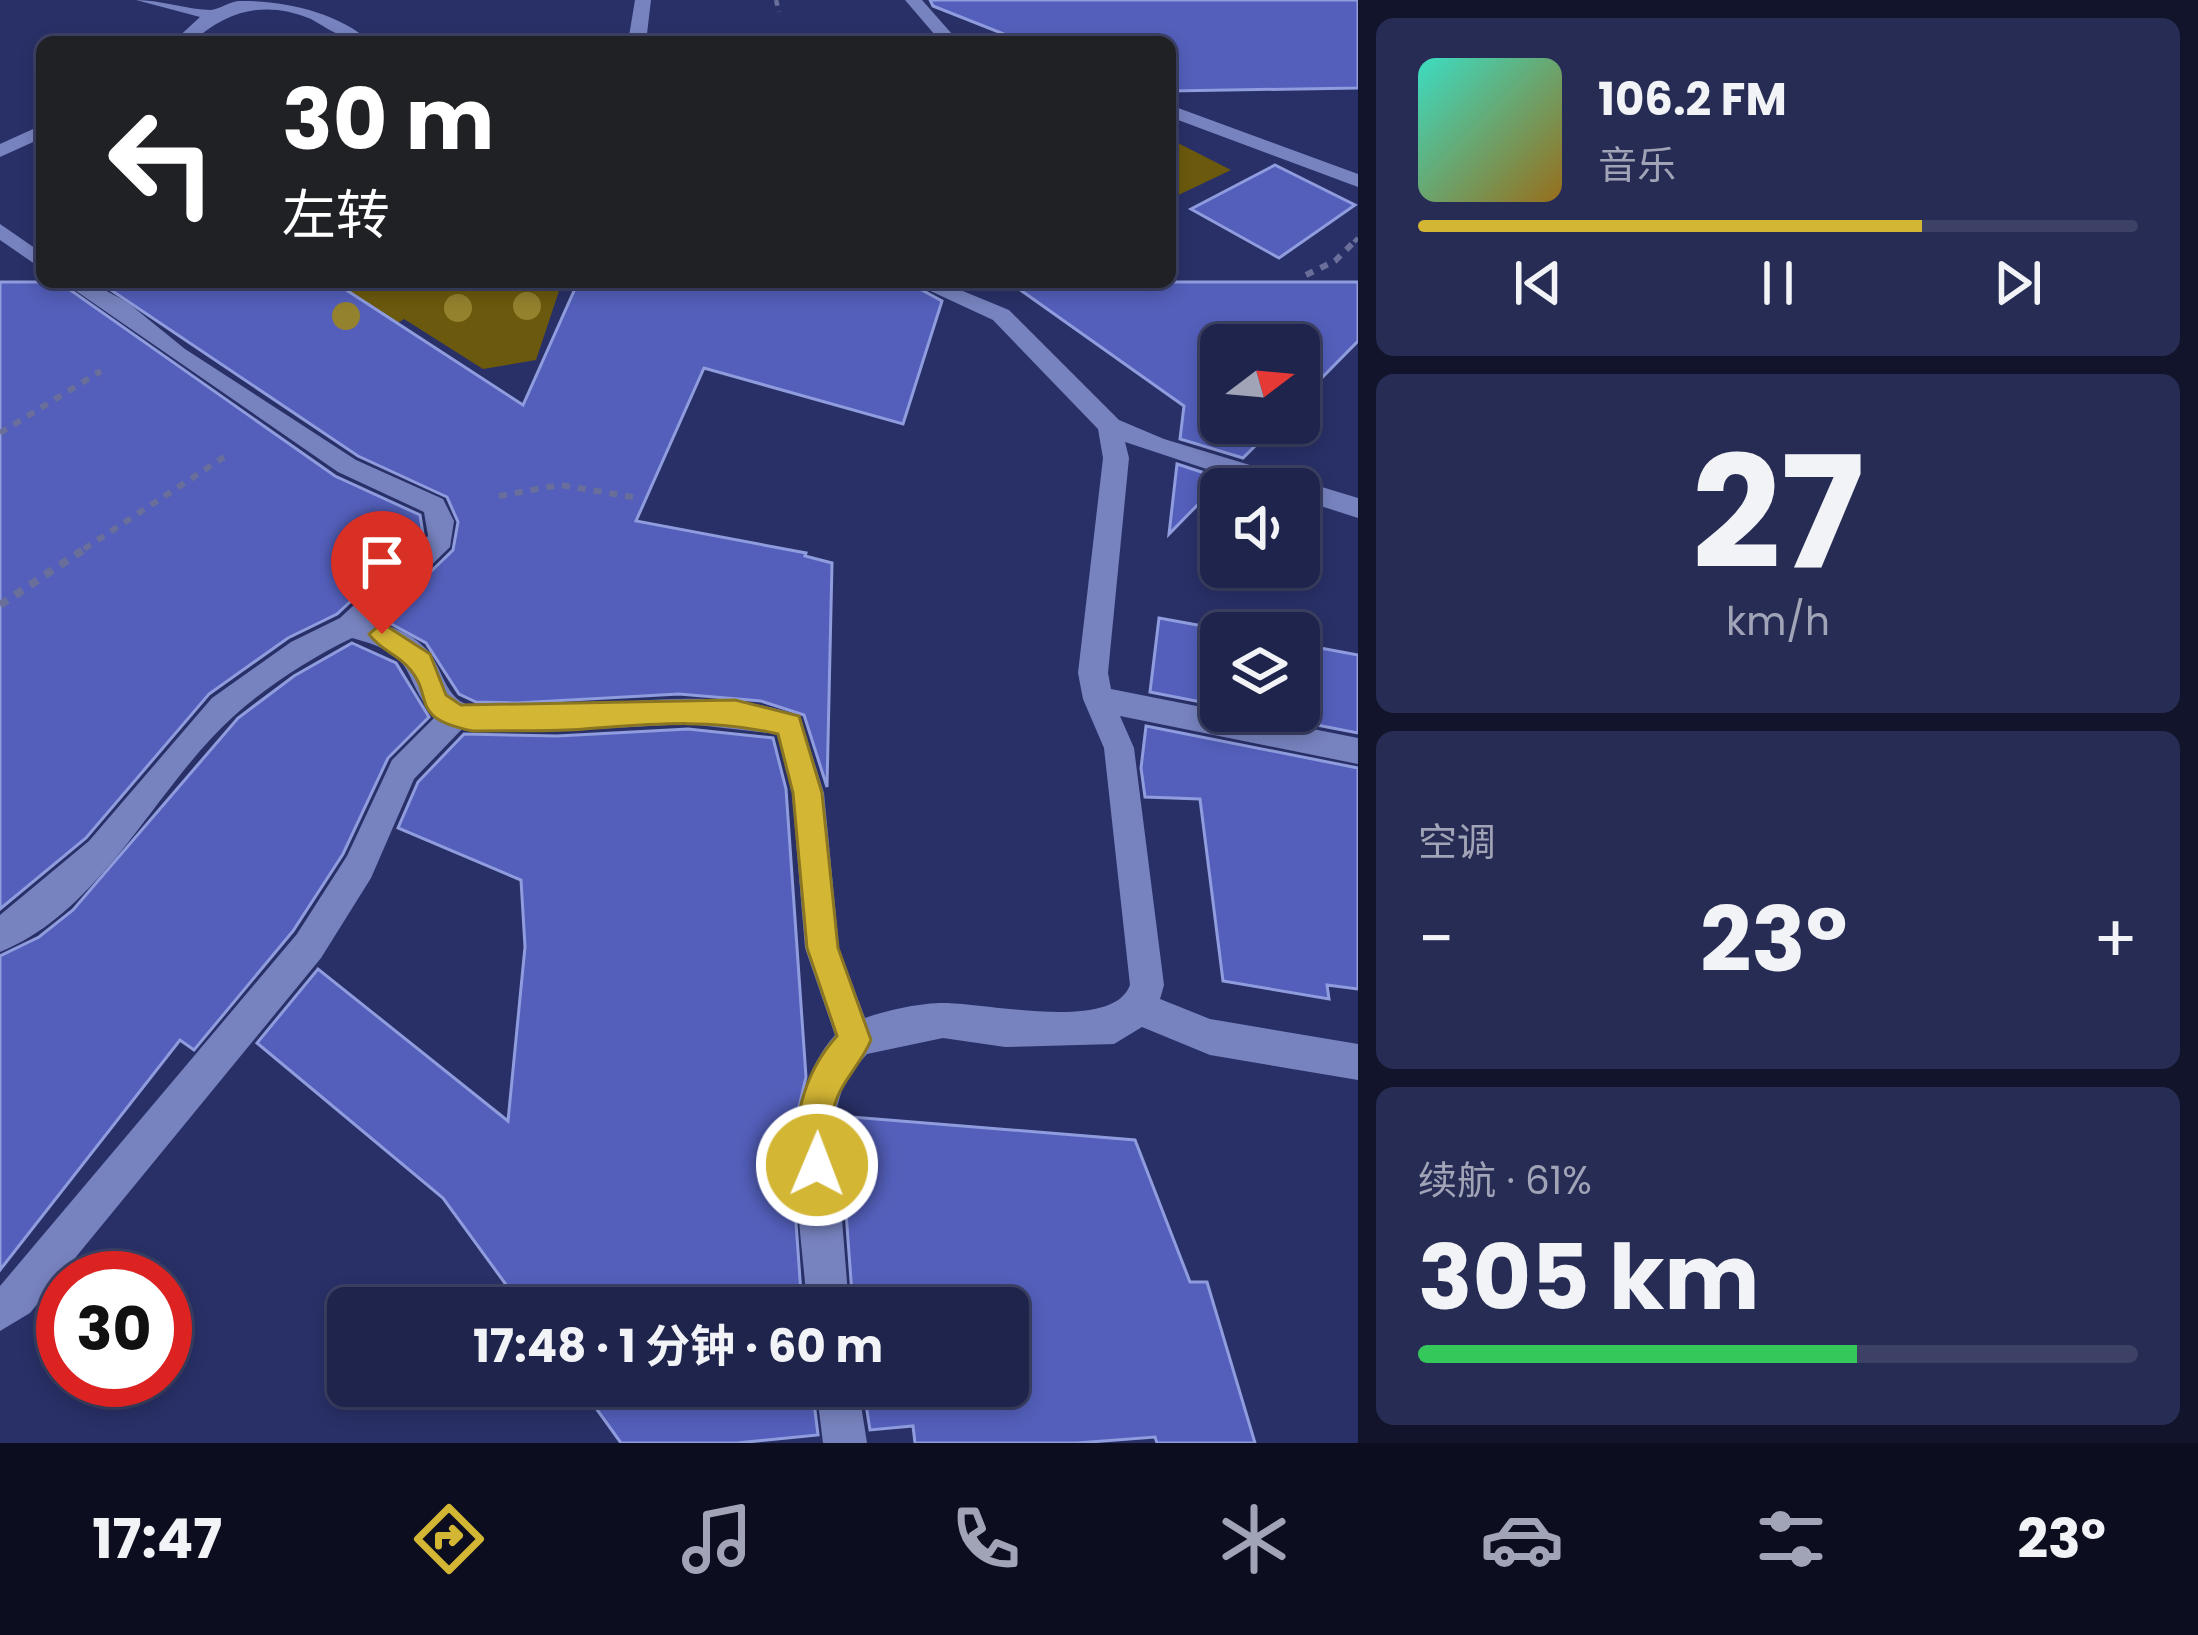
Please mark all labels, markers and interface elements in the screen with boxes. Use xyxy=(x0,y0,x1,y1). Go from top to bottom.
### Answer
text: 30 m xyxy=(282,61,494,178)
text: 106.2 FM xyxy=(1598,68,1787,131)
icon: left xyxy=(84,84,240,240)
text: 音乐 xyxy=(1598,138,1676,193)
text: 左转 xyxy=(282,177,390,253)
icon: previous xyxy=(1505,250,1571,316)
icon: pause xyxy=(1745,250,1811,316)
icon: next xyxy=(1985,250,2051,316)
north arrow xyxy=(1200,324,1320,444)
map controls xyxy=(1200,324,1320,732)
text: 27 xyxy=(1692,404,1864,623)
button: sound xyxy=(1200,468,1320,588)
pin xyxy=(331,511,433,634)
icon: arrive xyxy=(349,529,415,595)
text: km/h xyxy=(1726,594,1830,649)
button: layers xyxy=(1200,612,1320,732)
text: 空调 xyxy=(1418,815,1496,870)
text: 23° xyxy=(1700,876,1847,1003)
text: − xyxy=(1418,893,1454,985)
text: + xyxy=(2093,893,2138,985)
position arrow xyxy=(754,1102,880,1228)
text: 续航 · 61% xyxy=(1418,1153,1592,1208)
text: 305 km xyxy=(1418,1214,1760,1341)
speed limit sign: 30 xyxy=(36,1251,192,1407)
text: 17:48 · 1 分钟 · 60 m xyxy=(473,1315,883,1378)
icon: directions xyxy=(407,1497,491,1581)
icon: music xyxy=(675,1497,759,1581)
icon: phone xyxy=(944,1497,1028,1581)
icon: climate xyxy=(1212,1497,1296,1581)
icon: car xyxy=(1480,1497,1564,1581)
icon: filters xyxy=(1749,1497,1833,1581)
text: 17:47 xyxy=(92,1501,222,1577)
text: 23° xyxy=(2017,1501,2106,1577)

